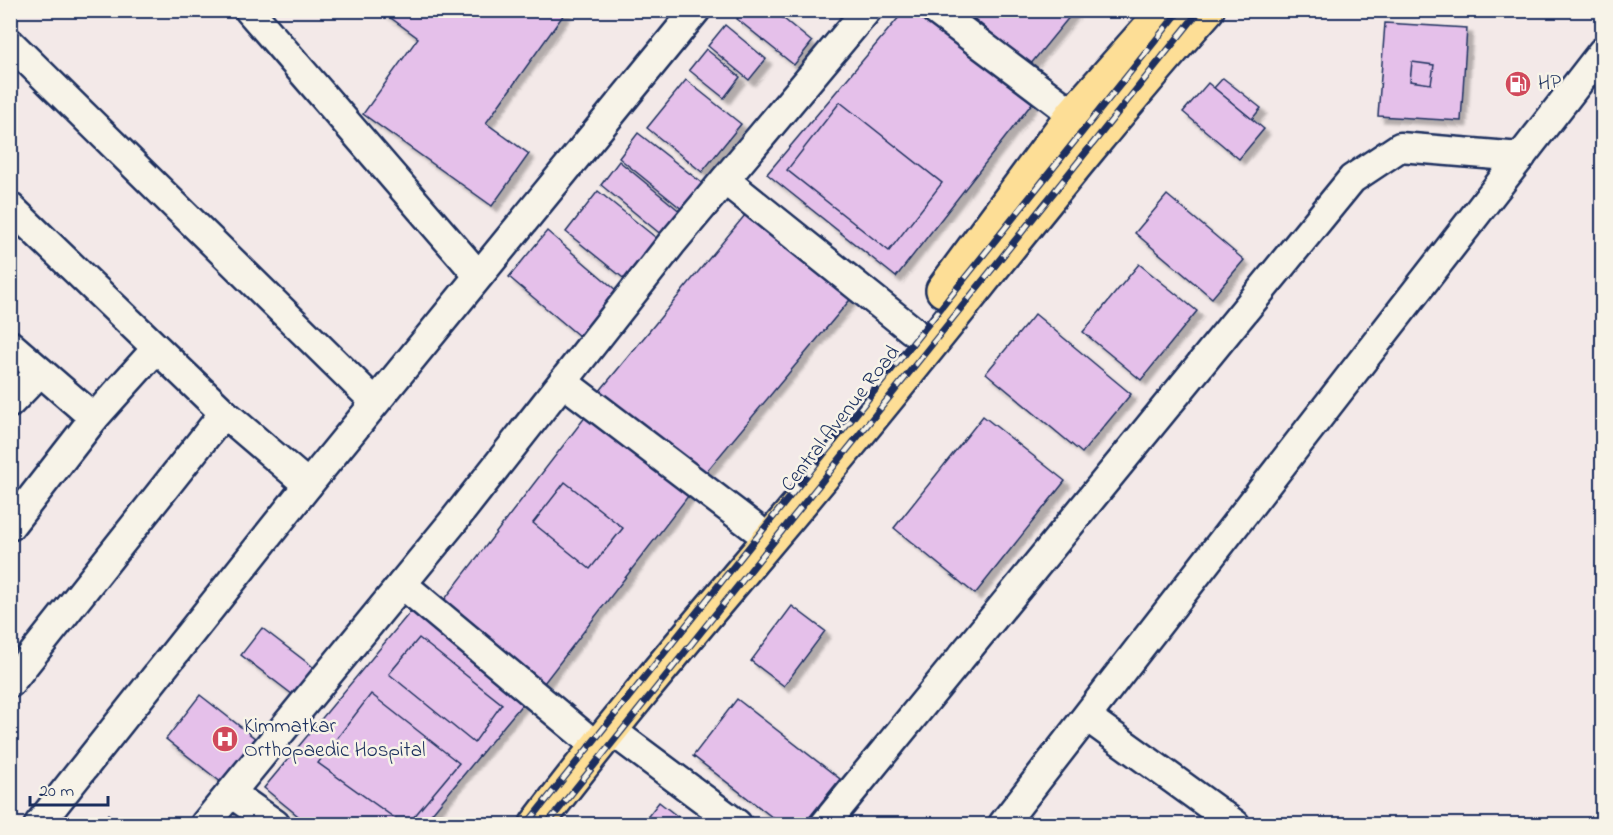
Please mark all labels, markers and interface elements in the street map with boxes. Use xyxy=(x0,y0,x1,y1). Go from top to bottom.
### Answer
fuel station icon: HP xyxy=(1503,69,1533,99)
place label: HP xyxy=(1538,69,1561,99)
street label: Central Avenue Road xyxy=(774,339,908,499)
place label: Kimmatkar Orthopaedic Hospital xyxy=(244,712,426,766)
hospital icon: Kimmatkar Orthopaedic Hospital xyxy=(210,724,240,754)
scale bar xyxy=(30,769,108,807)
text: 20 m xyxy=(39,779,74,805)

